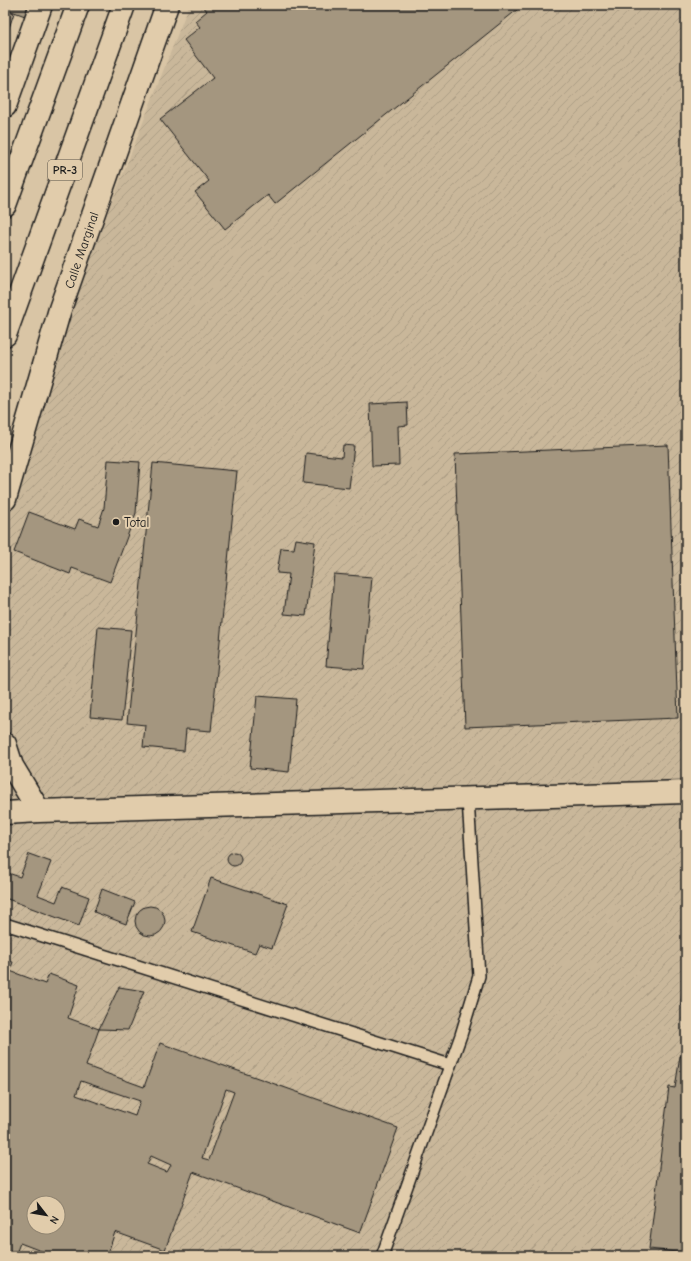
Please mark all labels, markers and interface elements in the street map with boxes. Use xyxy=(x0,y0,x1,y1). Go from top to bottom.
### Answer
road number: PR-3 xyxy=(48,160,82,180)
street label: Calle Marginal xyxy=(61,210,102,291)
place label: Total xyxy=(124,515,149,530)
marker: Total xyxy=(111,517,121,527)
north arrow xyxy=(26,1195,66,1235)
text: N xyxy=(47,1213,62,1226)

